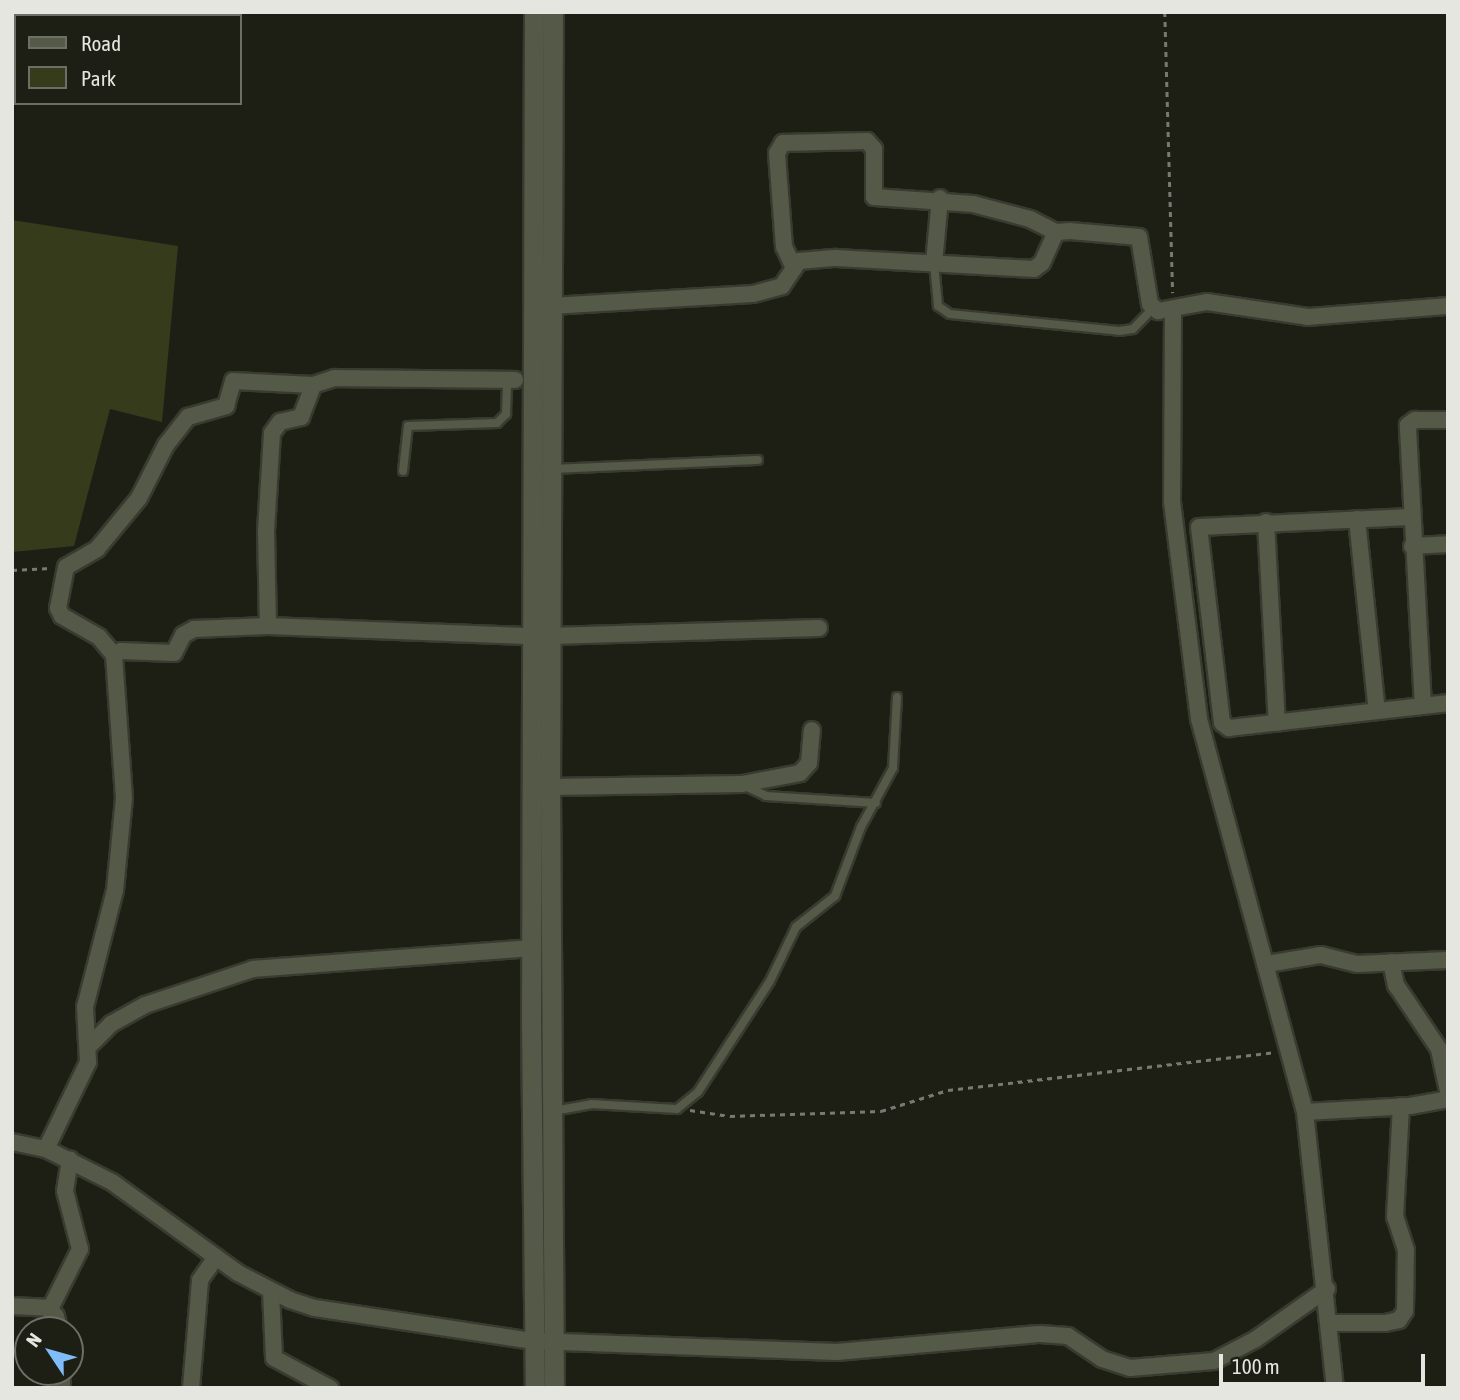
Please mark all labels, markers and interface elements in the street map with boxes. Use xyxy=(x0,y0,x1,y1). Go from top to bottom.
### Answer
legend xyxy=(14,14,242,105)
text: Road xyxy=(81,31,121,55)
text: Park xyxy=(81,66,116,90)
north arrow xyxy=(14,1316,84,1386)
text: N xyxy=(21,1329,46,1351)
scale bar xyxy=(1222,1340,1428,1384)
text: 100 m xyxy=(1232,1354,1280,1378)

